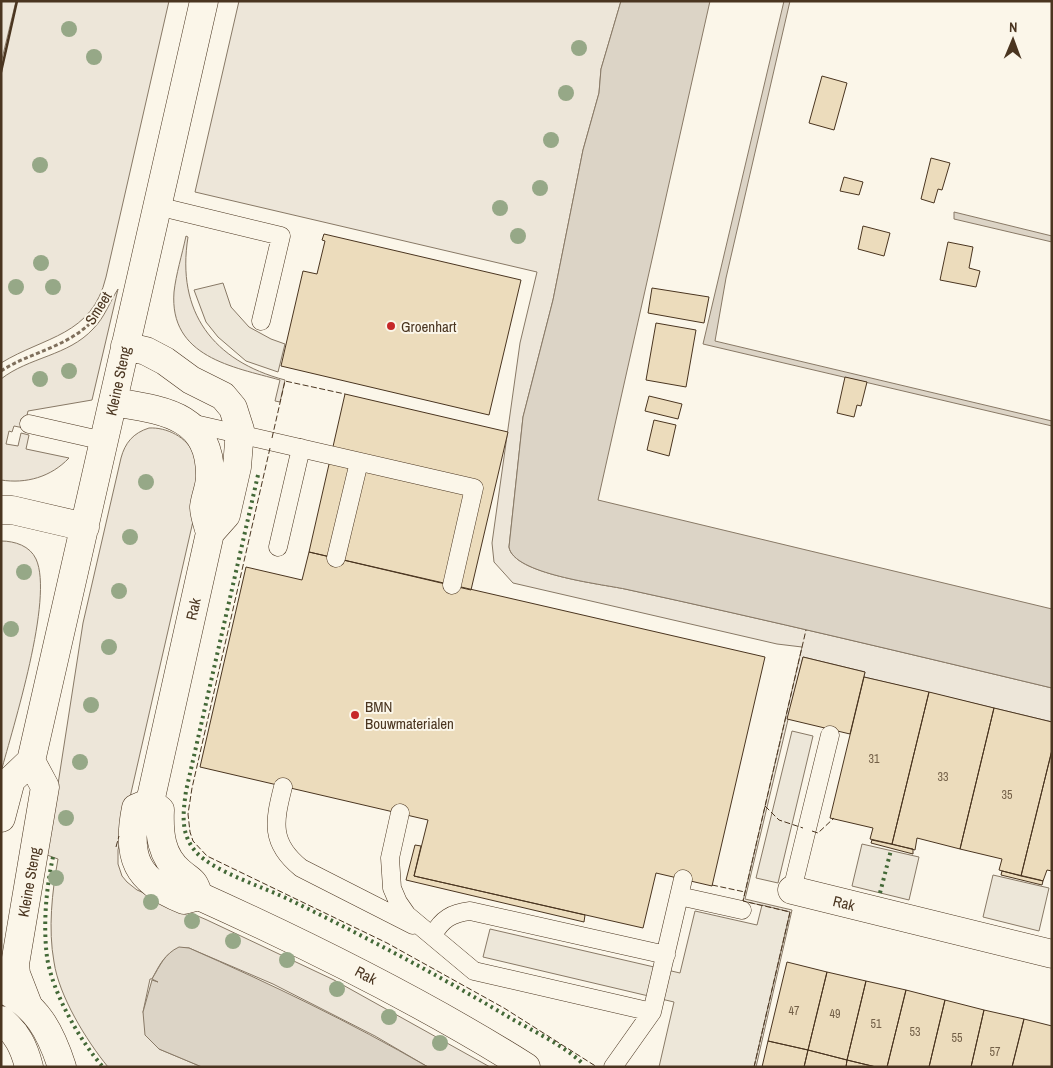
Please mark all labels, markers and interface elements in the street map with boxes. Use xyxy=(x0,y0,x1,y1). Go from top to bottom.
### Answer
north arrow xyxy=(988,15,1038,65)
text: N xyxy=(1009,18,1018,36)
street label: Smeet xyxy=(80,287,117,329)
place label: Groenhart xyxy=(401,316,457,337)
marker: Groenhart xyxy=(385,320,397,332)
street label: Kleine Steng xyxy=(100,344,136,418)
street label: Rak xyxy=(180,595,206,622)
place label: BMN Bouwmaterialen xyxy=(365,696,454,734)
marker: BMN Bouwmaterialen xyxy=(349,709,361,721)
house number: 31 xyxy=(869,751,880,767)
house number: 33 xyxy=(938,769,948,785)
house number: 35 xyxy=(1002,787,1013,803)
street label: Kleine Steng xyxy=(13,845,45,919)
street label: Rak xyxy=(831,890,858,916)
street label: Rak xyxy=(351,961,381,990)
house number: 47 xyxy=(789,1003,800,1019)
house number: 49 xyxy=(830,1006,840,1022)
house number: 51 xyxy=(871,1016,882,1032)
house number: 53 xyxy=(910,1024,920,1040)
house number: 55 xyxy=(952,1030,963,1046)
house number: 57 xyxy=(990,1044,1001,1060)

